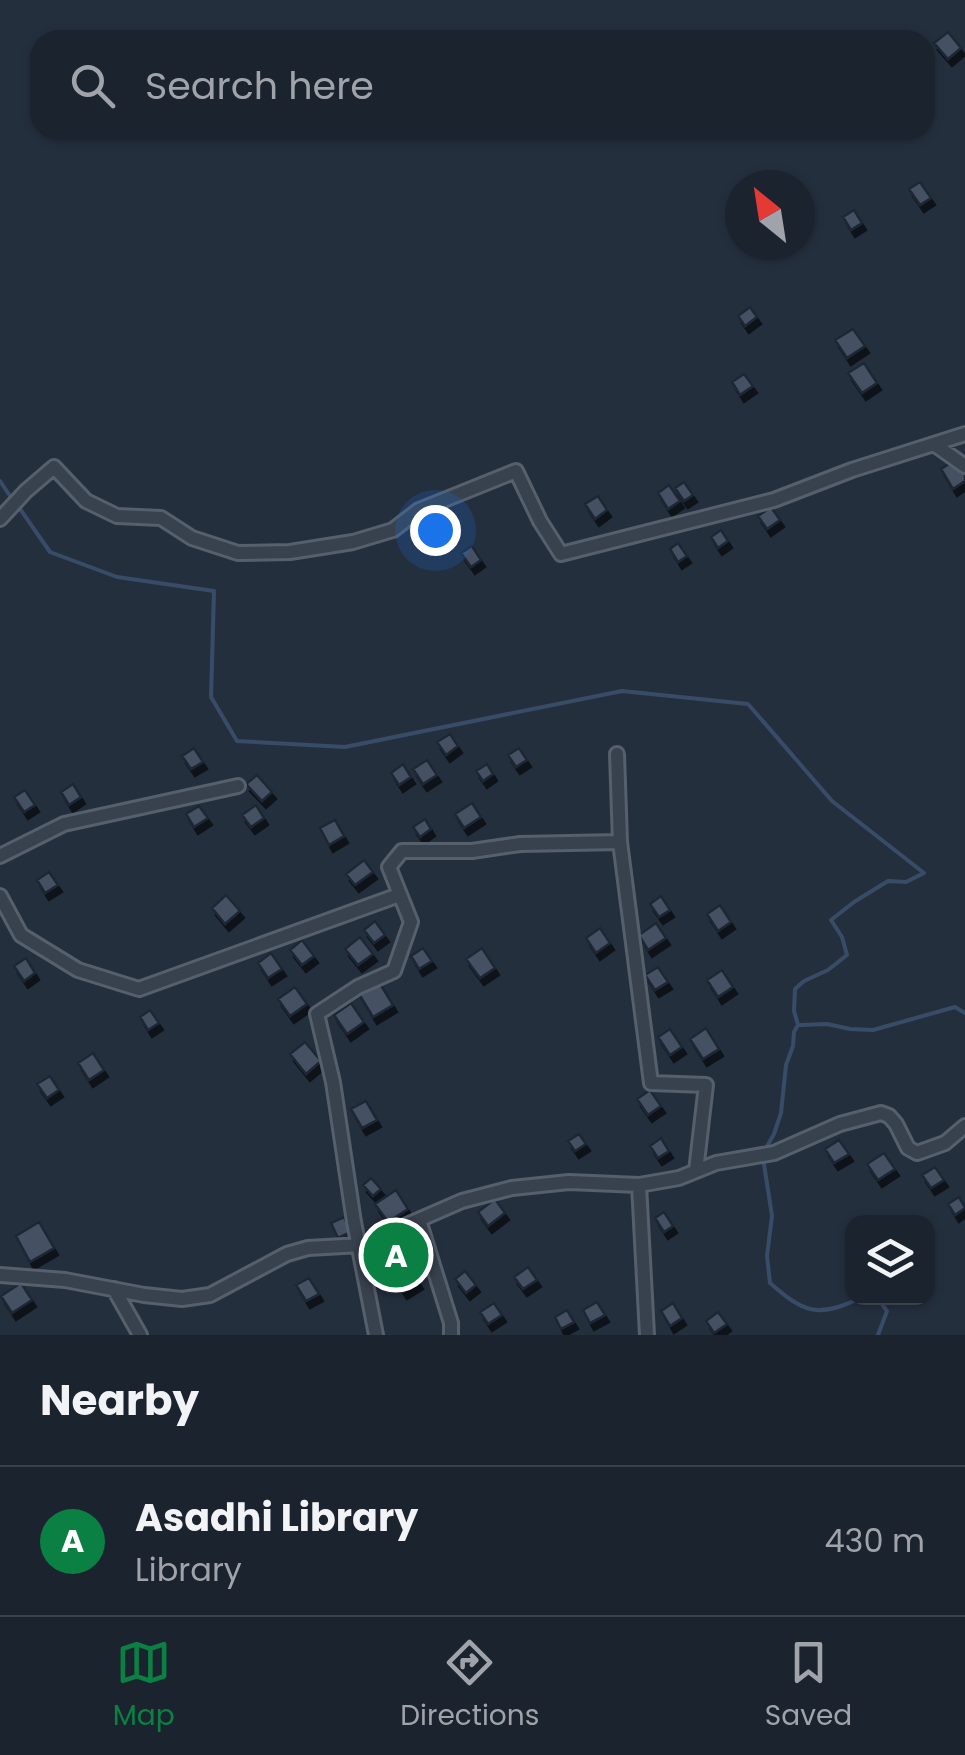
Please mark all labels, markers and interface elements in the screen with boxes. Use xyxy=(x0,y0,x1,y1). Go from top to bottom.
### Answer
search box xyxy=(30,30,935,140)
icon: search xyxy=(65,58,120,113)
text: Search here xyxy=(145,59,374,112)
north arrow xyxy=(725,170,815,260)
your location xyxy=(410,505,461,556)
map controls xyxy=(845,1215,935,1305)
button: layers xyxy=(845,1215,935,1305)
pin: A xyxy=(364,1218,428,1292)
text: Nearby xyxy=(40,1371,199,1430)
text: Asadhi Library xyxy=(135,1491,418,1544)
text: A xyxy=(61,1518,84,1563)
text: 430 m xyxy=(824,1518,925,1563)
text: Library xyxy=(135,1547,242,1592)
tab: Map xyxy=(113,1635,175,1737)
tab: Directions xyxy=(400,1635,539,1737)
tab: Saved xyxy=(765,1635,852,1737)

